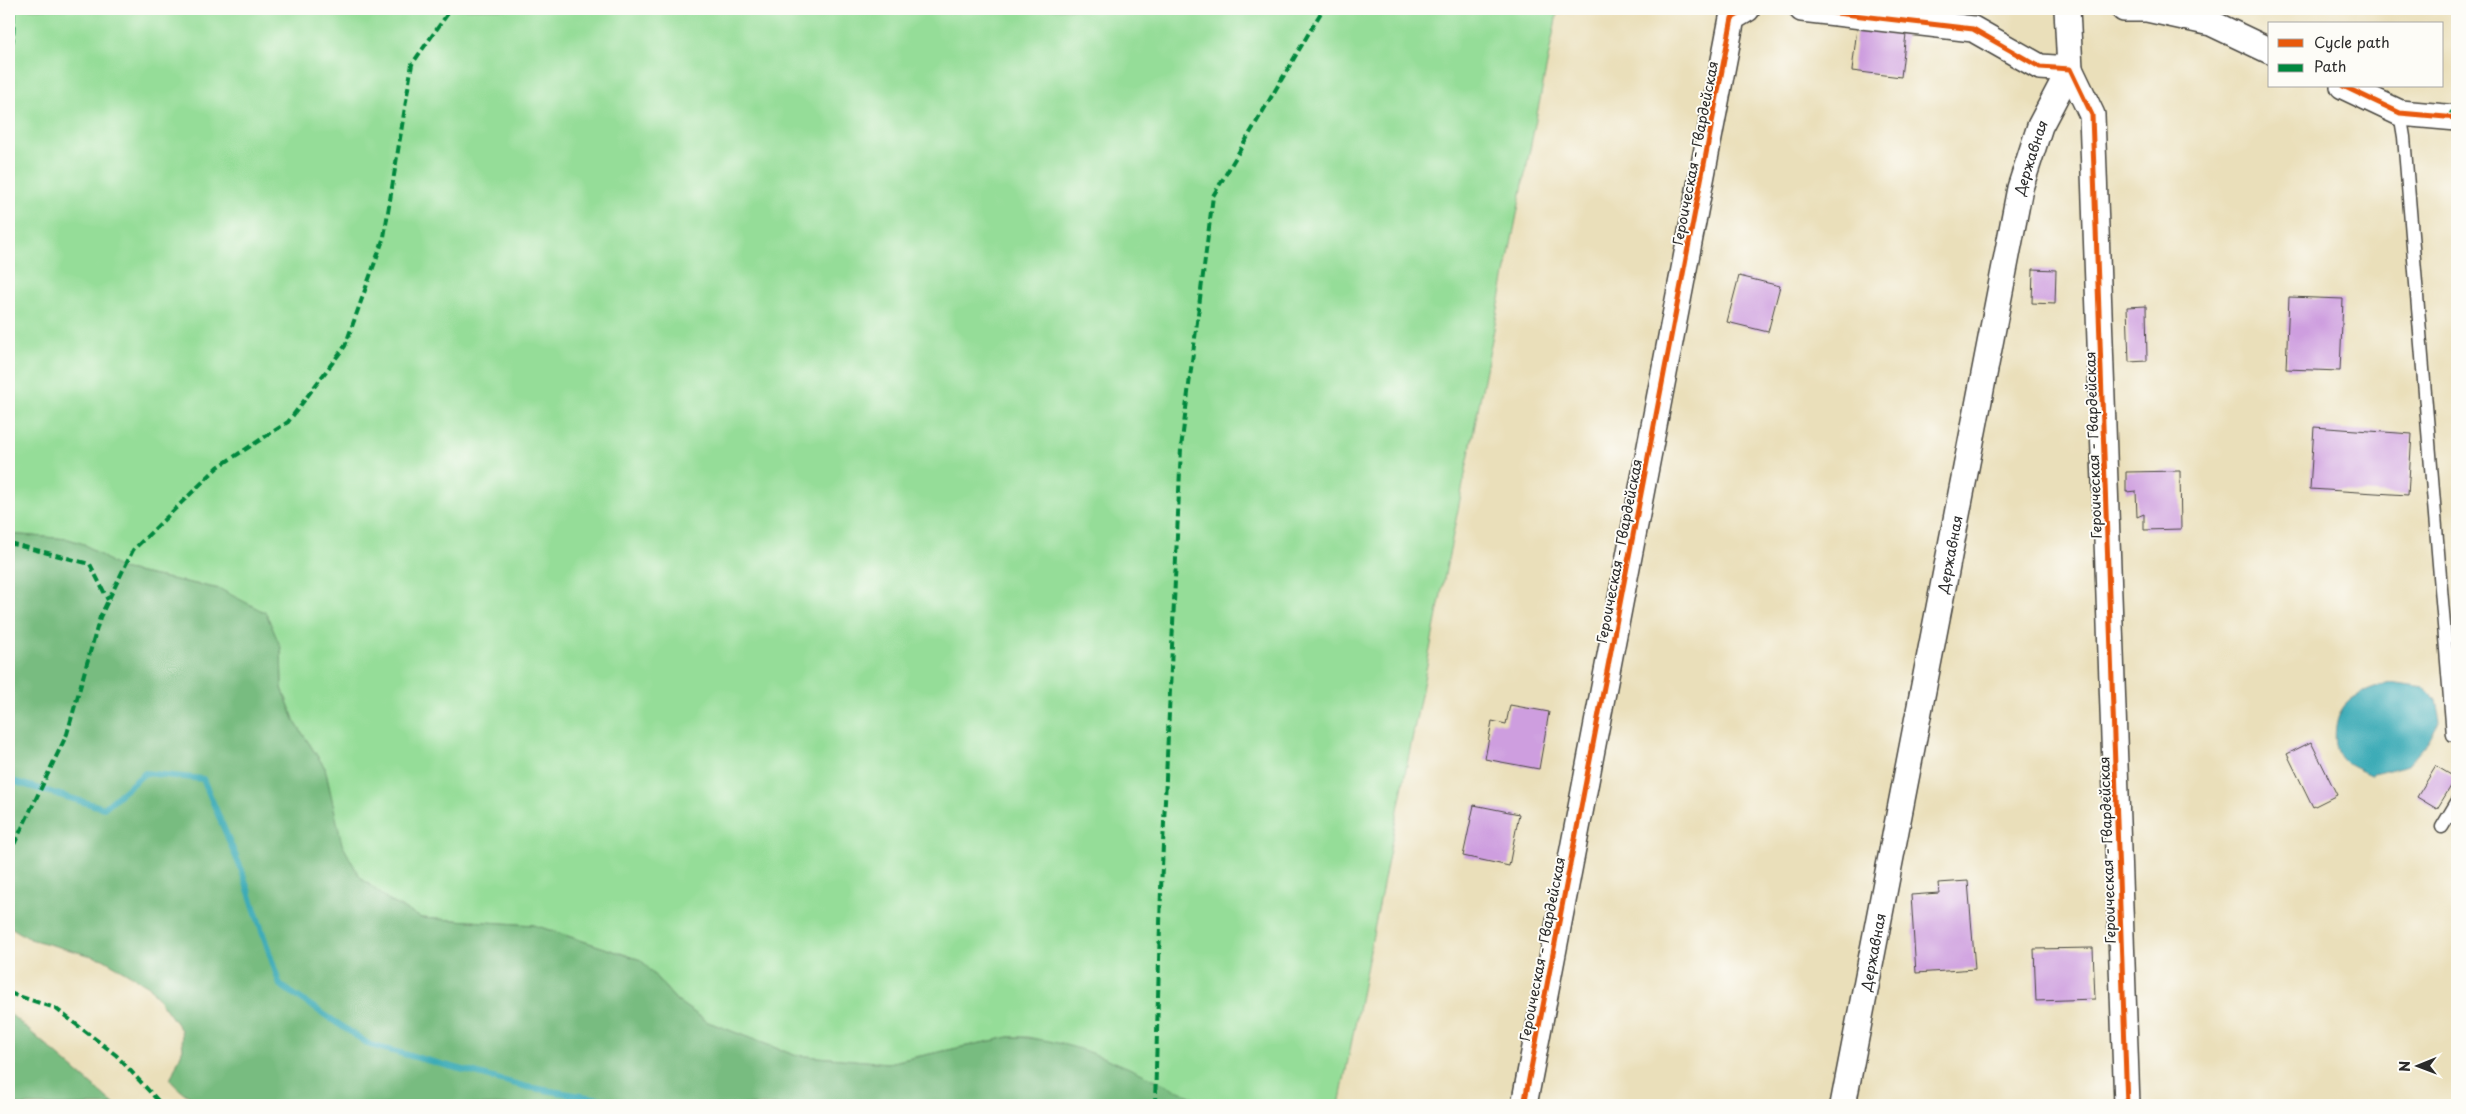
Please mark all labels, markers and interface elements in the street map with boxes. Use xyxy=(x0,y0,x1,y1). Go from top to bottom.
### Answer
legend xyxy=(2268,22,2444,88)
text: Cycle path xyxy=(2314,30,2390,53)
text: Path xyxy=(2314,54,2346,77)
street label: Героическая - Гвардейская xyxy=(1667,59,1723,247)
street label: Державная xyxy=(2008,115,2052,198)
street label: Героическая - Гвардейская xyxy=(2079,351,2107,539)
street label: Героическая - Гвардейская xyxy=(1591,457,1647,645)
street label: Державная xyxy=(1931,513,1967,596)
street label: Героическая - Гвардейская xyxy=(2093,756,2121,944)
street label: Героическая - Гвардейская xyxy=(1514,855,1570,1043)
street label: Державная xyxy=(1855,911,1890,993)
north arrow xyxy=(2394,1042,2444,1092)
text: N xyxy=(2394,1061,2415,1072)

